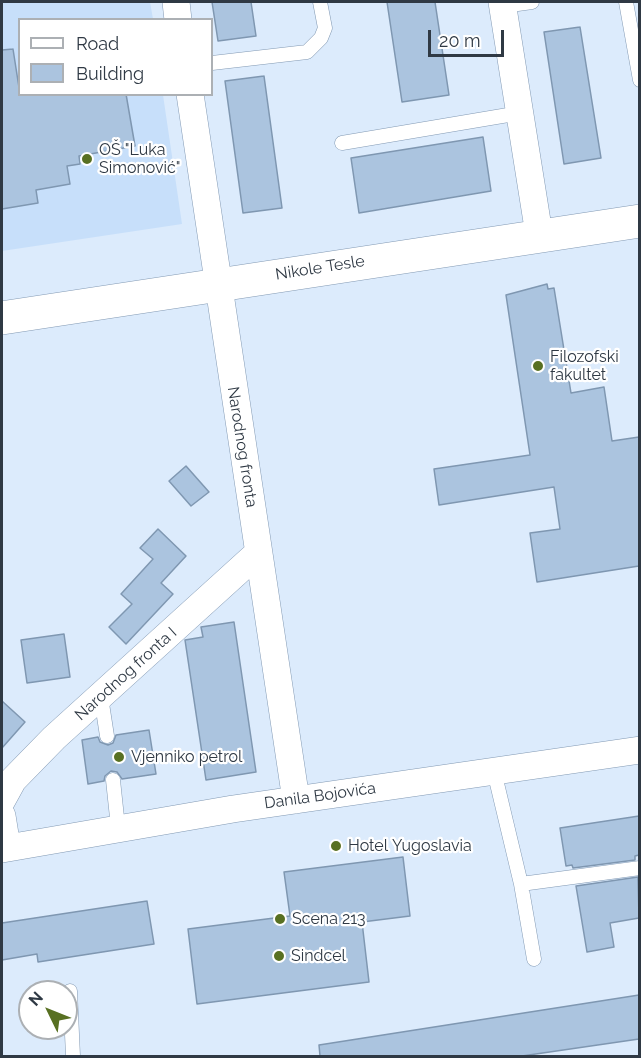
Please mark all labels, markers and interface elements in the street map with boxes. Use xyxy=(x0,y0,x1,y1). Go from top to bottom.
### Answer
legend xyxy=(18,18,213,96)
scale bar xyxy=(431,18,508,56)
text: 20 m xyxy=(439,30,481,51)
text: Road xyxy=(76,33,119,54)
text: Building xyxy=(76,63,144,84)
place label: OŠ "Luka Simonović" xyxy=(99,140,180,178)
marker: OŠ "Luka Simonović" xyxy=(80,152,94,166)
street label: Nikole Tesle xyxy=(274,251,366,285)
place label: Filozofski fakultet xyxy=(550,347,619,385)
marker: Filozofski fakultet xyxy=(531,359,545,373)
street label: Narodnog fronta xyxy=(223,385,261,509)
street label: Narodnog fronta I xyxy=(71,623,181,725)
place label: Vjenniko petrol xyxy=(131,747,242,767)
marker: Vjenniko petrol xyxy=(112,750,126,764)
street label: Danila Bojovića xyxy=(263,779,377,813)
place label: Hotel Yugoslavia xyxy=(348,836,472,856)
marker: Hotel Yugoslavia xyxy=(329,839,343,853)
place label: Scena 213 xyxy=(292,909,366,929)
marker: Scena 213 xyxy=(273,912,287,926)
place label: Sindcel xyxy=(291,946,346,966)
marker: Sindcel xyxy=(272,949,286,963)
north arrow xyxy=(18,980,78,1040)
text: N xyxy=(25,988,47,1010)

